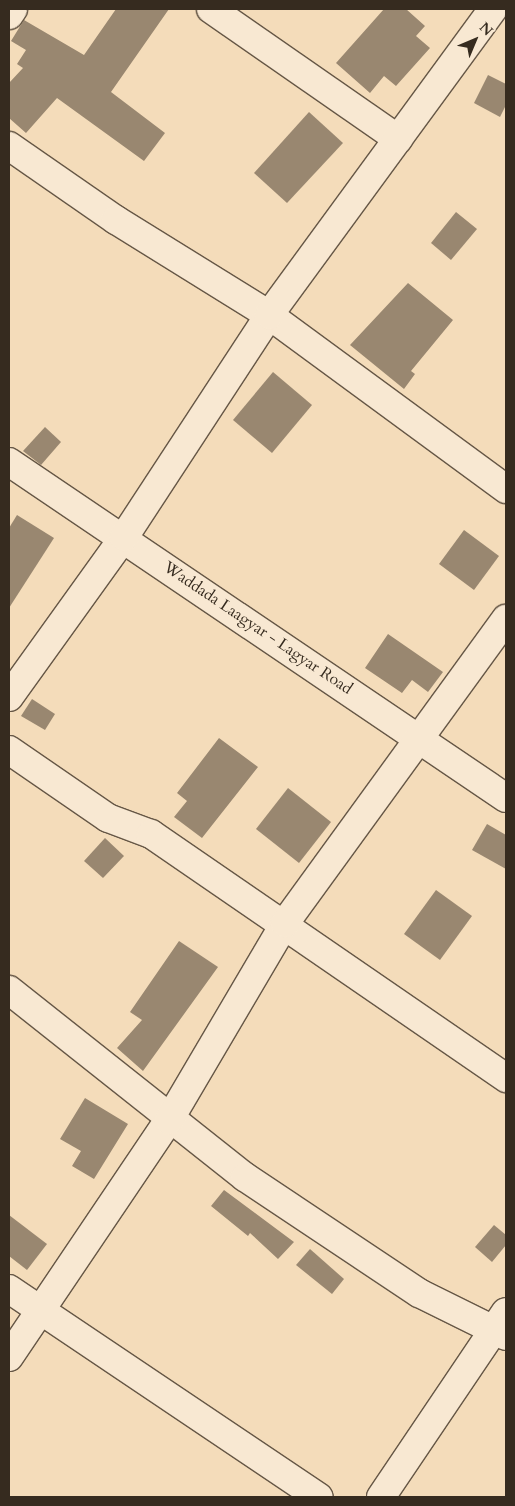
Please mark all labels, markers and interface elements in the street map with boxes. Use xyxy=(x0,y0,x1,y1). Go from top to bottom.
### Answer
north arrow xyxy=(450,15,500,65)
text: N xyxy=(475,18,497,40)
street label: Waddada Laagyar - Lagyar Road xyxy=(160,557,356,699)

